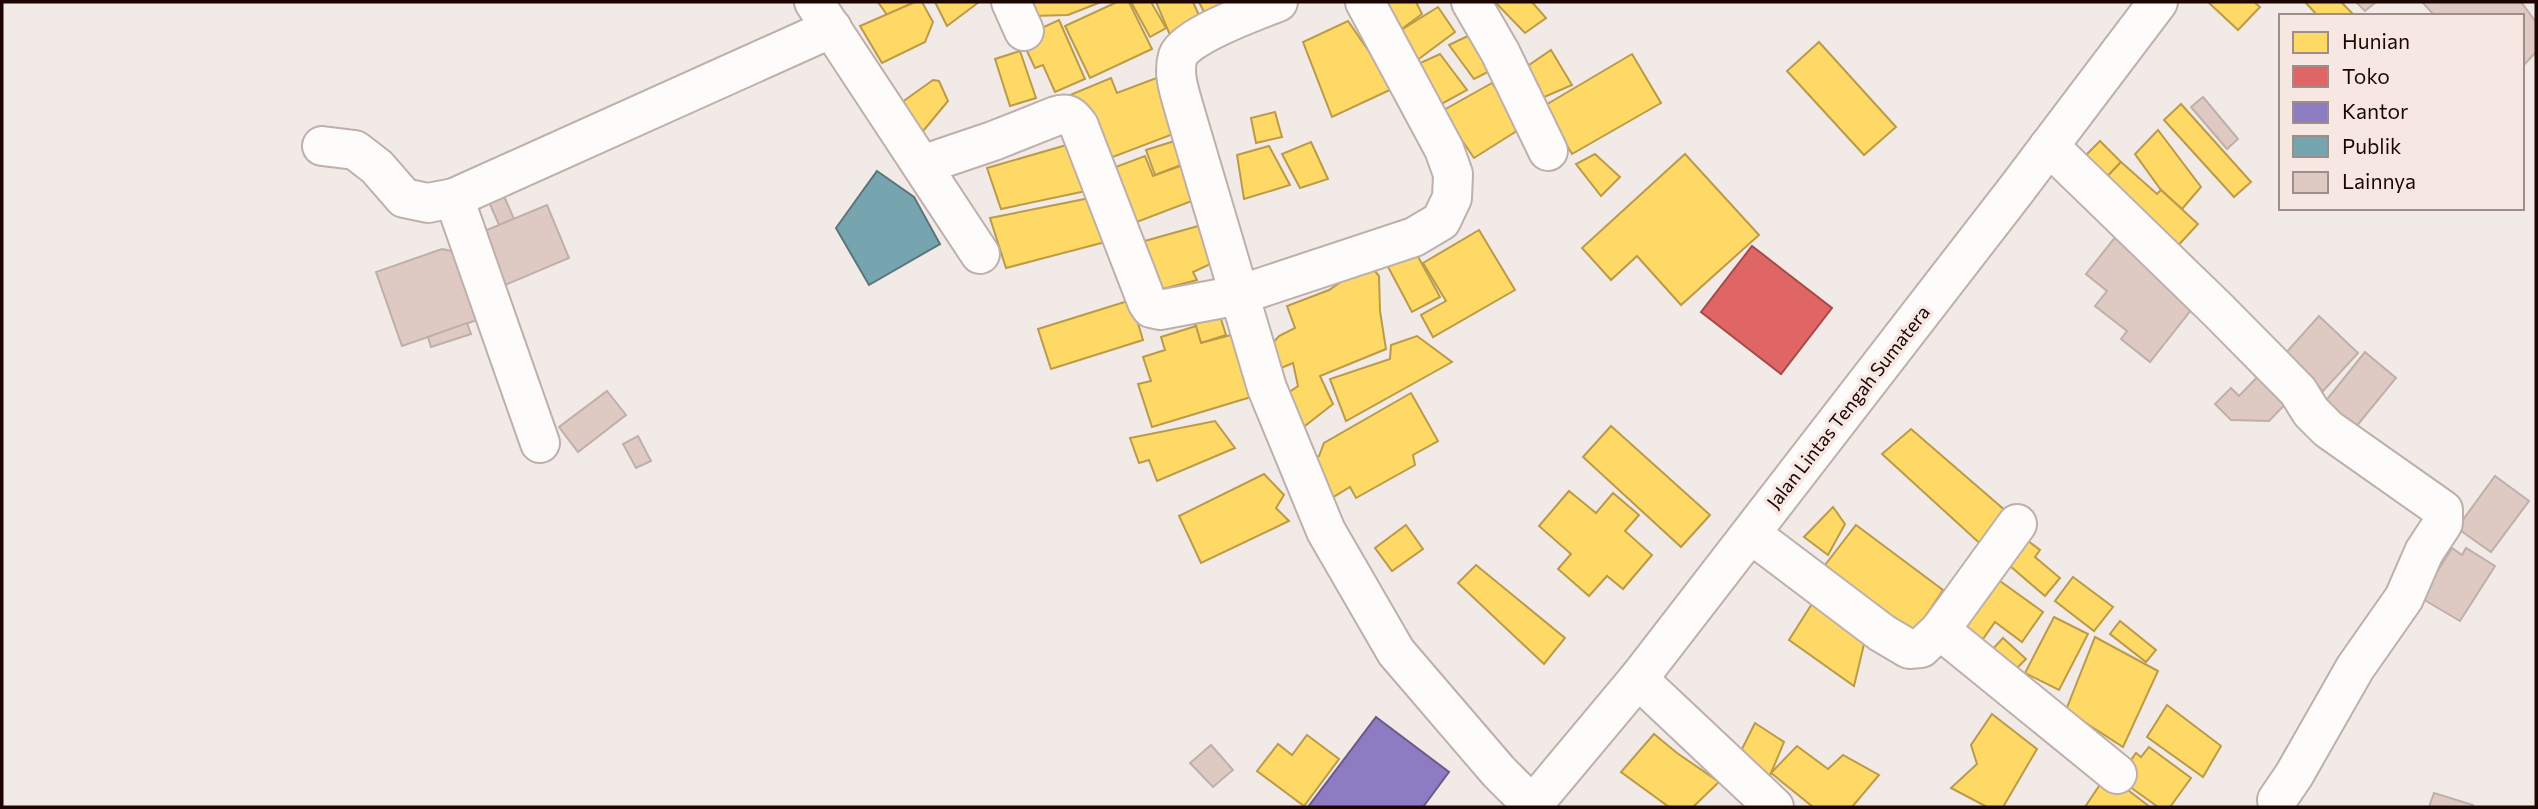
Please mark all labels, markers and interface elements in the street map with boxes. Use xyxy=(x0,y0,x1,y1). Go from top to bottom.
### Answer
legend xyxy=(2279,14,2524,210)
text: Hunian xyxy=(2342,28,2410,53)
text: Toko xyxy=(2342,63,2390,88)
text: Kantor xyxy=(2342,98,2409,123)
text: Publik xyxy=(2342,133,2401,158)
text: Lainnya xyxy=(2342,168,2416,193)
street label: Jalan Lintas Tengah Sumatera xyxy=(1761,301,1934,513)

